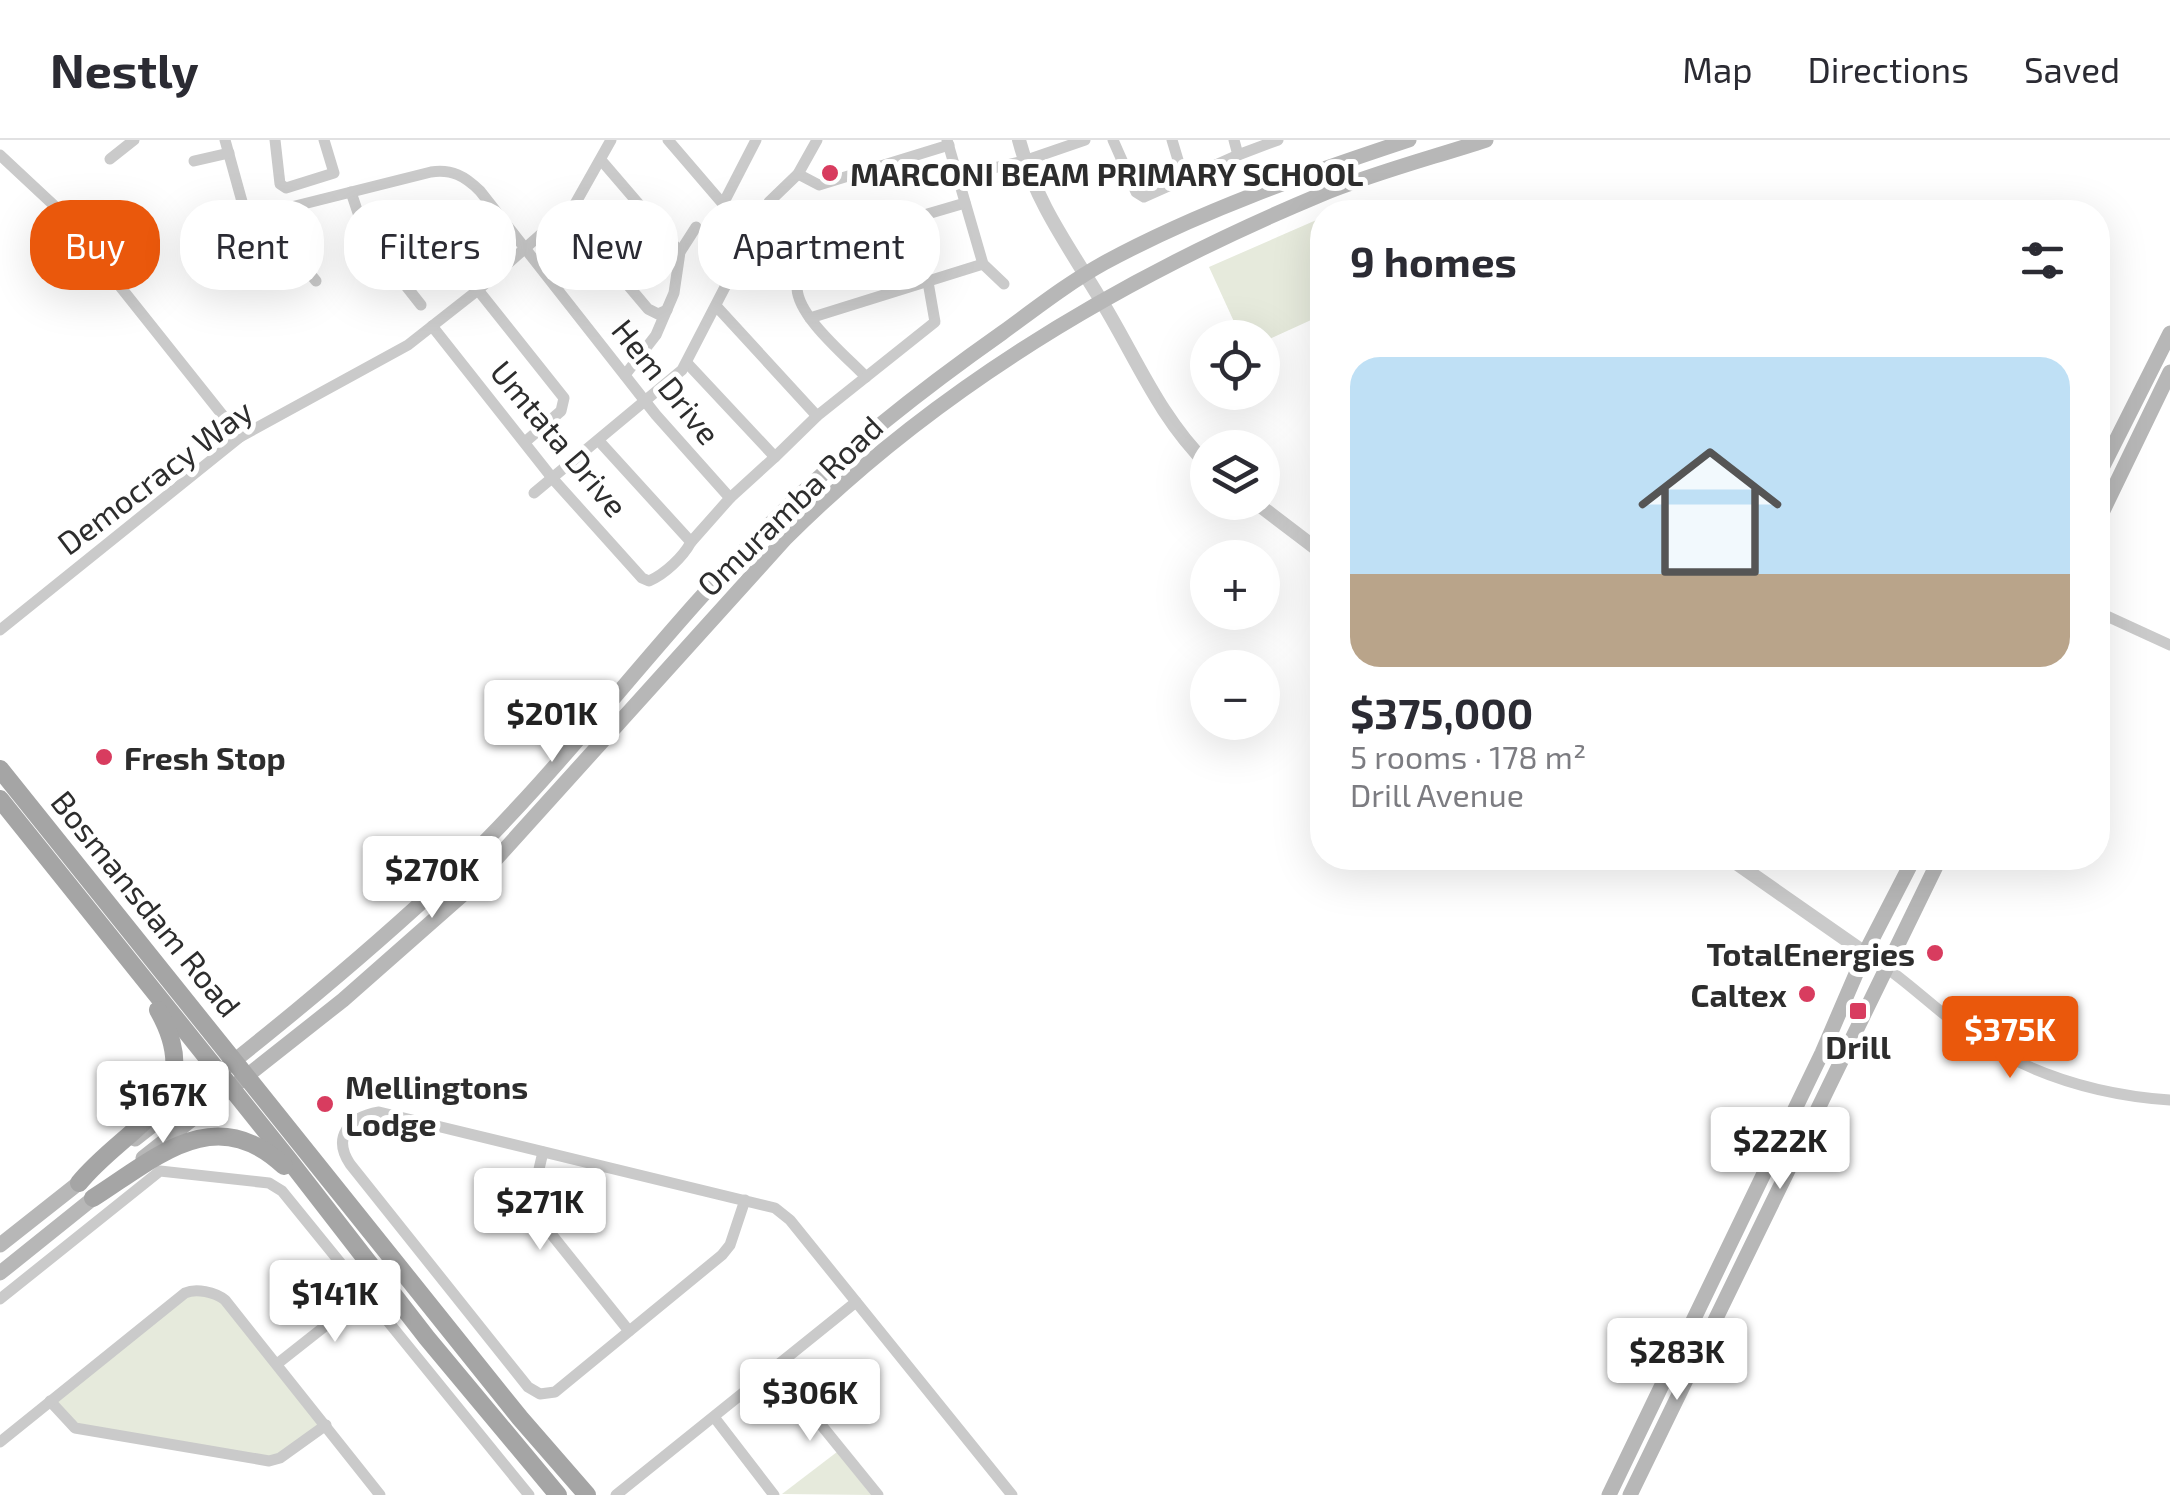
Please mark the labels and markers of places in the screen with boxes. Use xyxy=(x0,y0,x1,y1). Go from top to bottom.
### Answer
place label: MARCONI BEAM PRIMARY SCHOOL xyxy=(850,154,1363,192)
marker: MARCONI BEAM PRIMARY SCHOOL xyxy=(819,162,841,184)
pin: $201K xyxy=(482,680,622,765)
place label: Fresh Stop xyxy=(124,738,286,776)
marker: Fresh Stop xyxy=(93,746,115,768)
pin: $270K xyxy=(362,836,502,921)
place label: TotalEnergies xyxy=(1706,934,1915,972)
marker: TotalEnergies xyxy=(1924,942,1946,964)
place label: Caltex xyxy=(1691,975,1787,1013)
marker: Caltex xyxy=(1796,983,1818,1005)
pin: $375K xyxy=(1940,996,2080,1081)
marker: Drill xyxy=(1847,1000,1869,1022)
place label: Drill xyxy=(1825,1027,1891,1065)
pin: $167K xyxy=(93,1061,233,1146)
place label: Mellingtons Lodge xyxy=(345,1067,528,1142)
marker: Mellingtons Lodge xyxy=(314,1093,336,1115)
pin: $222K xyxy=(1710,1107,1850,1192)
pin: $271K xyxy=(470,1168,610,1253)
pin: $141K xyxy=(265,1260,405,1345)
pin: $283K xyxy=(1607,1318,1747,1403)
pin: $306K xyxy=(740,1359,880,1444)

